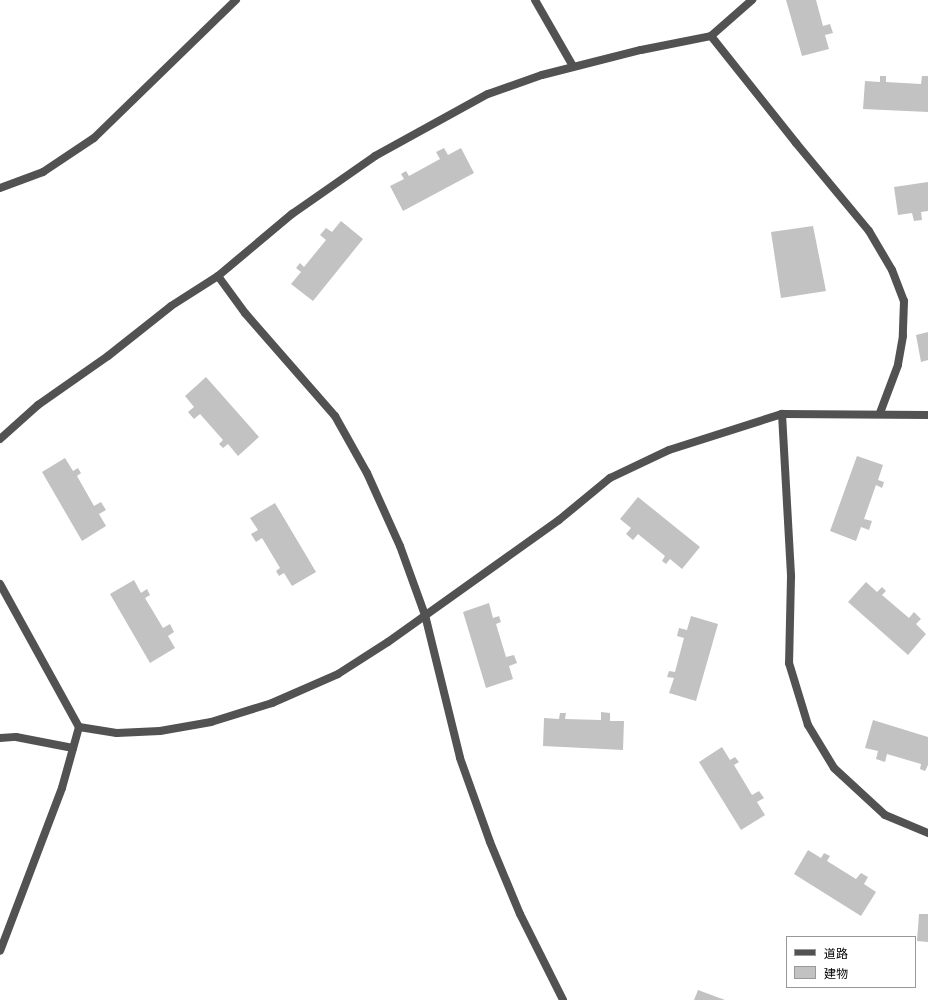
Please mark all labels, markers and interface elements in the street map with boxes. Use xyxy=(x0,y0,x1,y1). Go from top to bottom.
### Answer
legend xyxy=(786,936,916,988)
text: 道路 xyxy=(824,947,848,961)
text: 建物 xyxy=(824,967,848,981)

